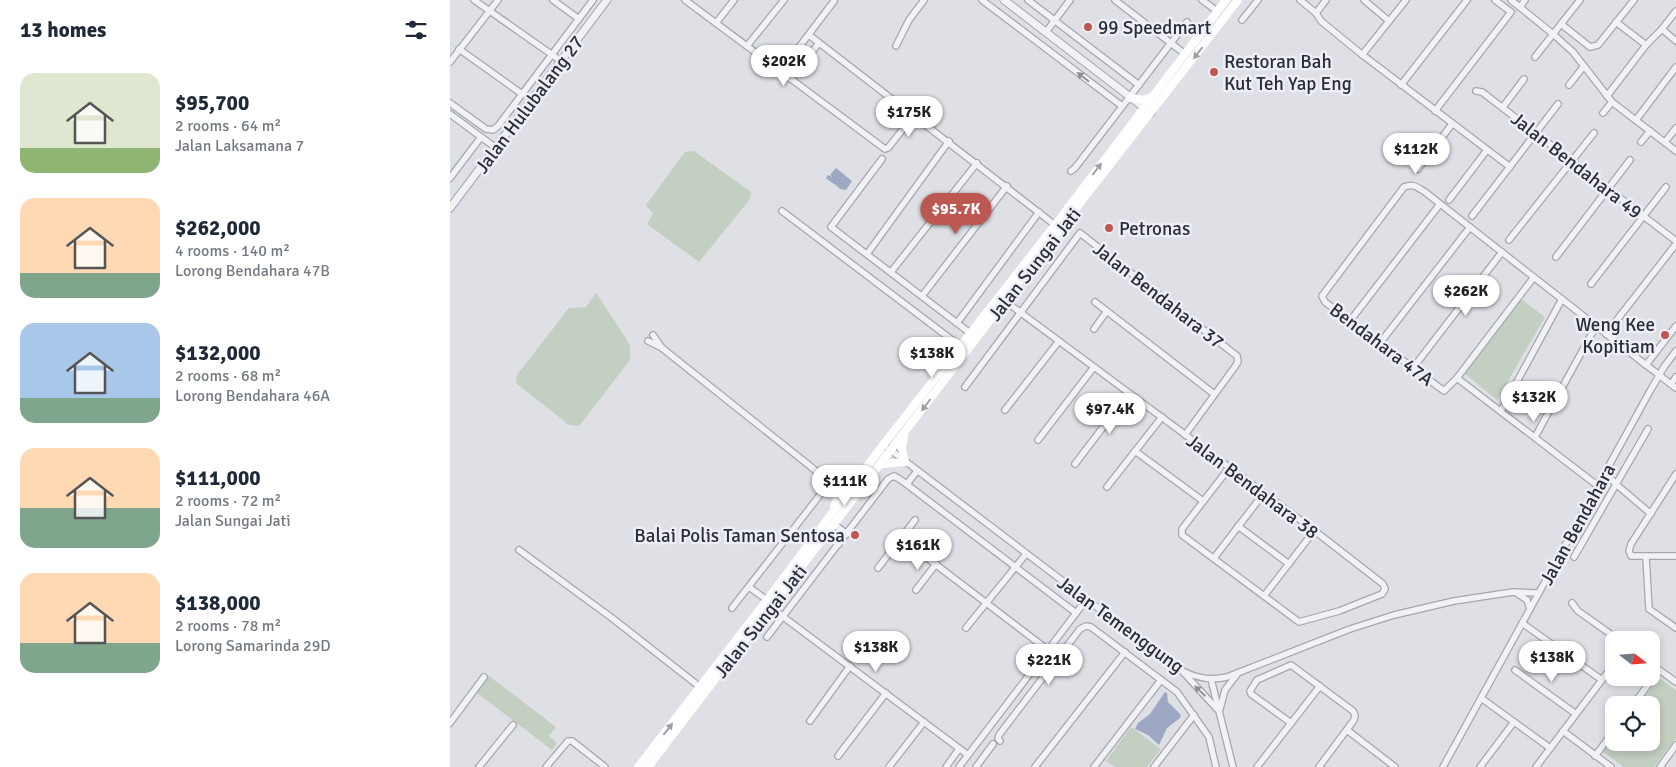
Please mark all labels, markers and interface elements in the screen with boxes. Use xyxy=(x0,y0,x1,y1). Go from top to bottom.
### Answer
icon: filters xyxy=(402,16,430,44)
place label: 99 Speedmart xyxy=(1098,16,1212,40)
text: 13 homes xyxy=(20,17,106,43)
marker: 99 Speedmart xyxy=(1082,21,1094,33)
street label: Jalan Hulubalang 27 xyxy=(470,31,589,178)
pin: $202K xyxy=(749,44,819,87)
one-way arrow xyxy=(1193,46,1203,60)
place label: Restoran Bah Kut Teh Yap Eng xyxy=(1224,50,1352,96)
text: $202K xyxy=(762,51,806,71)
marker: Restoran Bah Kut Teh Yap Eng xyxy=(1208,66,1220,78)
one-way arrow xyxy=(1076,72,1090,82)
text: $95,700 xyxy=(175,90,249,116)
icon: home xyxy=(60,93,120,153)
pin: $175K xyxy=(874,96,944,138)
text: $175K xyxy=(887,102,931,122)
street label: Jalan Bendahara 49 xyxy=(1506,107,1647,224)
text: 2 rooms · 64 m² xyxy=(175,116,281,136)
pin: $112K xyxy=(1381,132,1451,175)
text: Jalan Laksamana 7 xyxy=(175,136,304,156)
text: $112K xyxy=(1394,139,1438,159)
one-way arrow xyxy=(1092,163,1103,176)
pin: $95.7K xyxy=(915,192,997,235)
text: $95.7K xyxy=(931,199,981,219)
street label: Jalan Sungai Jati xyxy=(983,203,1086,326)
text: $262,000 xyxy=(175,215,261,241)
place label: Petronas xyxy=(1119,217,1190,241)
icon: home xyxy=(60,218,120,278)
marker: Petronas xyxy=(1103,222,1115,234)
street label: Jalan Bendahara 37 xyxy=(1088,237,1229,354)
text: 4 rooms · 140 m² xyxy=(175,241,290,261)
text: Lorong Bendahara 47B xyxy=(175,261,330,281)
pin: $262K xyxy=(1431,274,1501,317)
text: $262K xyxy=(1444,281,1488,301)
street label: Bendahara 47A xyxy=(1325,298,1438,392)
place label: Weng Kee Kopitiam xyxy=(1575,313,1655,359)
marker: Weng Kee Kopitiam xyxy=(1659,329,1671,341)
pin: $138K xyxy=(897,336,967,379)
text: $132,000 xyxy=(175,340,261,366)
icon: home xyxy=(60,343,120,403)
text: $138K xyxy=(910,343,954,363)
text: 2 rooms · 68 m² xyxy=(175,366,281,386)
pin: $132K xyxy=(1499,380,1569,423)
text: Lorong Bendahara 46A xyxy=(175,386,330,406)
text: $132K xyxy=(1512,387,1556,407)
pin: $97.4K xyxy=(1069,392,1151,435)
one-way arrow xyxy=(921,398,932,411)
text: $97.4K xyxy=(1085,399,1135,419)
street label: Jalan Bendahara 38 xyxy=(1181,429,1323,544)
street label: Jalan Bendahara xyxy=(1535,460,1621,589)
pin: $111K xyxy=(810,464,880,507)
text: $111,000 xyxy=(175,465,261,491)
icon: home xyxy=(60,468,120,528)
text: $111K xyxy=(823,471,867,491)
text: 2 rooms · 72 m² xyxy=(175,491,281,511)
text: Jalan Sungai Jati xyxy=(175,511,291,531)
place label: Balai Polis Taman Sentosa xyxy=(634,524,845,548)
pin: $161K xyxy=(883,528,953,571)
marker: Balai Polis Taman Sentosa xyxy=(849,529,861,541)
text: $161K xyxy=(896,535,940,555)
street label: Jalan Sungai Jati xyxy=(709,560,812,683)
street label: Jalan Temenggung xyxy=(1052,571,1188,679)
text: $138,000 xyxy=(175,590,261,616)
icon: home xyxy=(60,593,120,653)
text: 2 rooms · 78 m² xyxy=(175,616,281,636)
pin: $138K xyxy=(841,630,911,673)
north arrow xyxy=(1605,631,1660,686)
map controls xyxy=(1605,631,1660,751)
text: Lorong Samarinda 29D xyxy=(175,636,331,656)
text: $138K xyxy=(854,637,898,657)
pin: $138K xyxy=(1517,640,1587,683)
pin: $221K xyxy=(1014,644,1084,686)
text: $138K xyxy=(1530,647,1574,667)
text: $221K xyxy=(1027,650,1071,670)
one-way arrow xyxy=(1194,685,1206,697)
button: locate xyxy=(1605,696,1660,751)
one-way arrow xyxy=(663,722,673,735)

